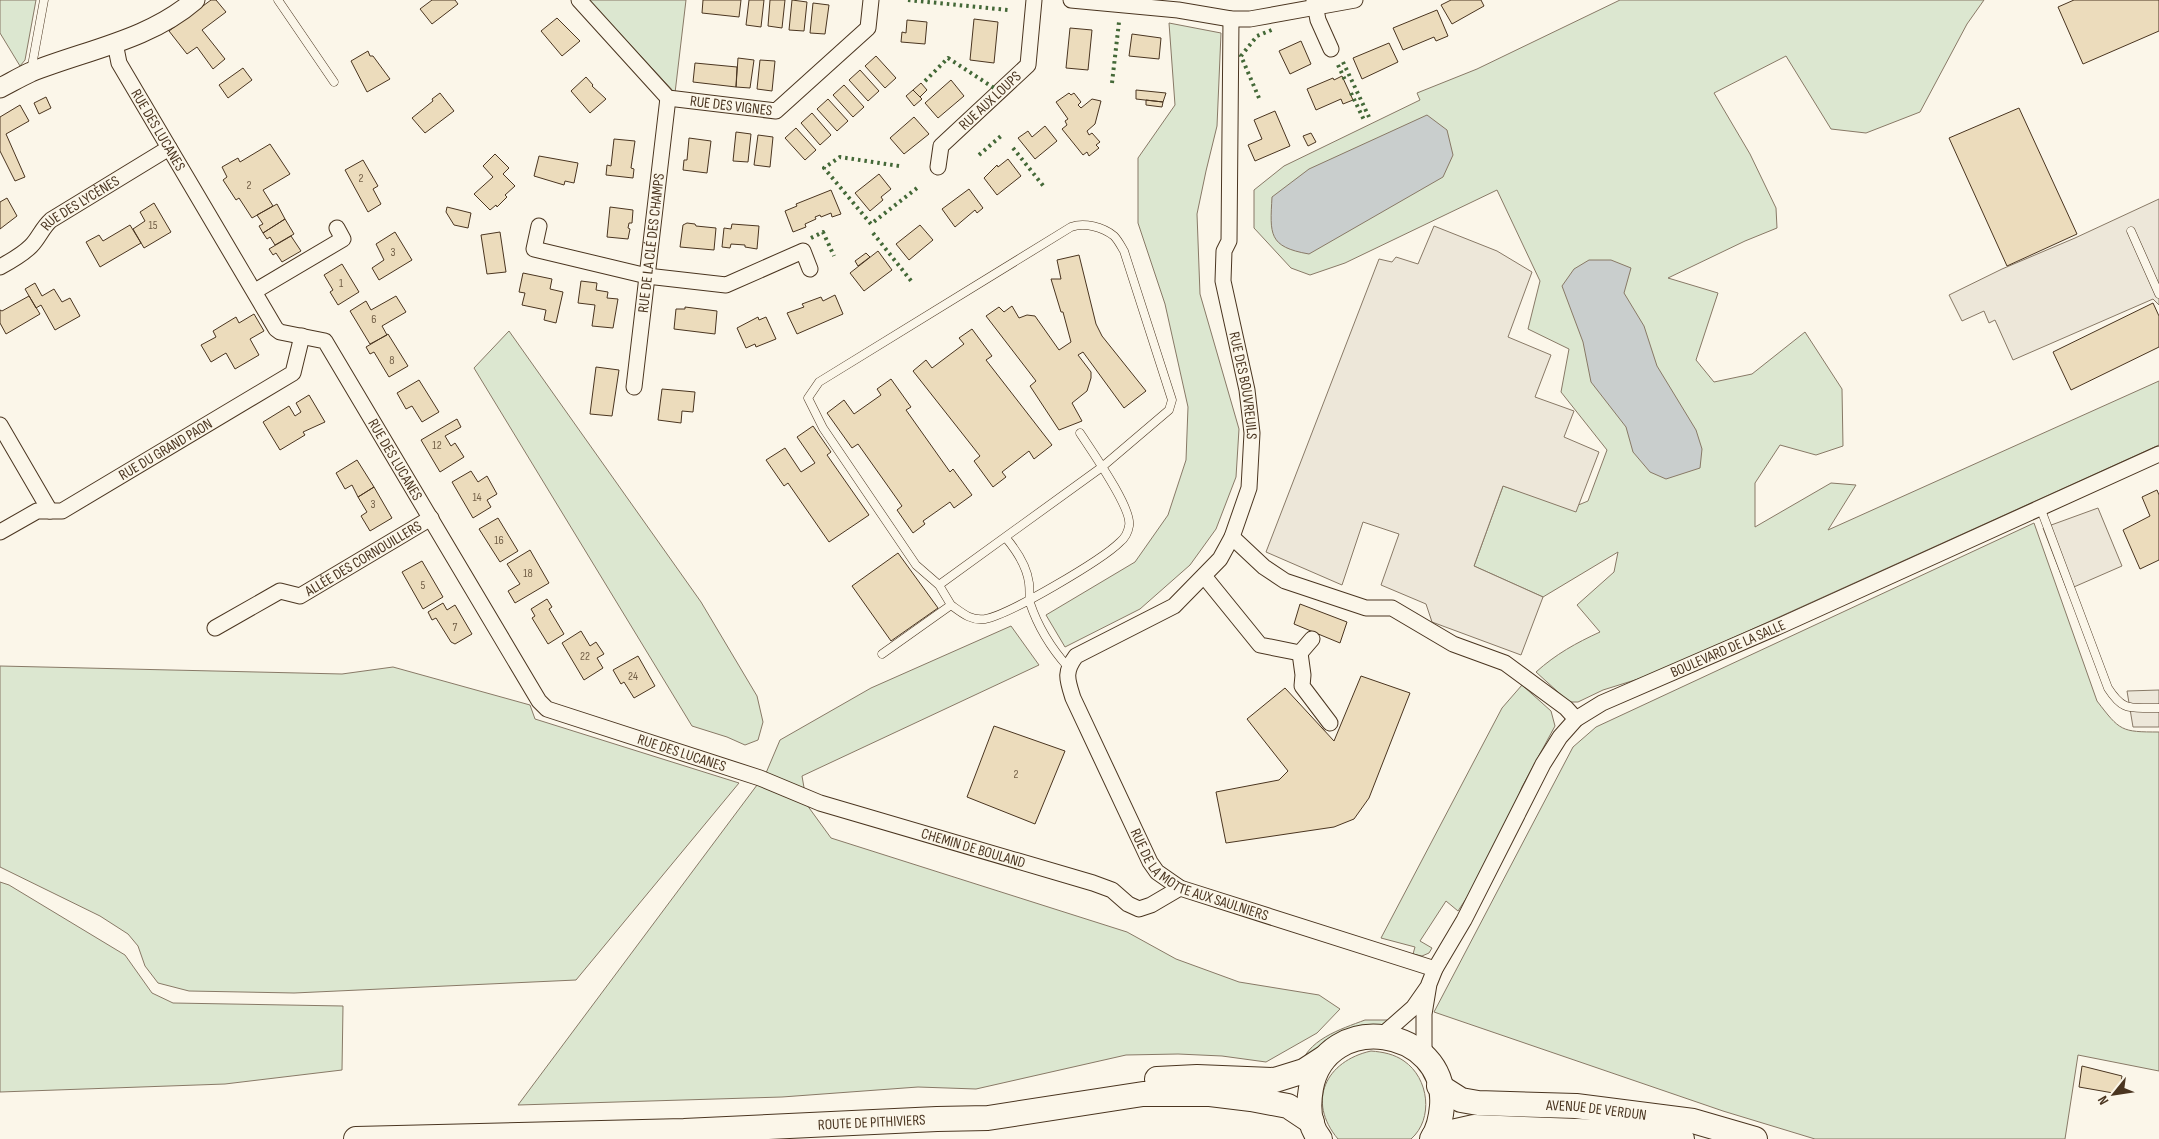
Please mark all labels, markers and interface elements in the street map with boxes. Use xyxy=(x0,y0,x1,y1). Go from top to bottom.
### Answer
street label: RUE AUX LOUPS xyxy=(955,67,1025,134)
street label: RUE DES LUCANES xyxy=(126,86,190,175)
street label: RUE DES VIGNES xyxy=(689,92,773,120)
house number: 2 xyxy=(359,171,364,186)
street label: RUE DES LYCÈNES xyxy=(36,172,123,235)
street label: RUE DE LA CLÉ DES CHAMPS xyxy=(634,172,669,314)
house number: 2 xyxy=(247,178,252,193)
house number: 15 xyxy=(148,218,158,233)
house number: 3 xyxy=(390,245,396,260)
house number: 1 xyxy=(339,276,344,291)
house number: 6 xyxy=(371,312,377,327)
street label: RUE DES BOUVREUILS xyxy=(1224,330,1261,440)
house number: 8 xyxy=(389,353,395,368)
street label: RUE DU GRAND PAON xyxy=(115,414,216,485)
street label: RUE DES LUCANES xyxy=(363,415,427,504)
house number: 12 xyxy=(432,438,442,453)
house number: 14 xyxy=(472,490,482,505)
house number: 3 xyxy=(370,497,376,512)
street label: ALLÉE DES CORNOUILLERS xyxy=(301,517,425,601)
house number: 16 xyxy=(494,533,504,548)
house number: 18 xyxy=(523,566,533,581)
house number: 5 xyxy=(421,578,426,593)
street label: BOULEVARD DE LA SALLE xyxy=(1668,616,1788,682)
house number: 7 xyxy=(453,620,458,635)
house number: 22 xyxy=(580,649,590,664)
house number: 24 xyxy=(628,669,638,684)
street label: RUE DES LUCANES xyxy=(635,730,728,776)
house number: 2 xyxy=(1014,767,1019,782)
street label: CHEMIN DE BOULAND xyxy=(919,824,1028,873)
street label: RUE DE LA MOTTE AUX SAULNIERS xyxy=(1126,825,1271,925)
north arrow xyxy=(2089,1069,2139,1119)
text: N xyxy=(2094,1093,2112,1108)
street label: AVENUE DE VERDUN xyxy=(1545,1096,1648,1125)
street label: ROUTE DE PITHIVIERS xyxy=(817,1111,926,1135)

